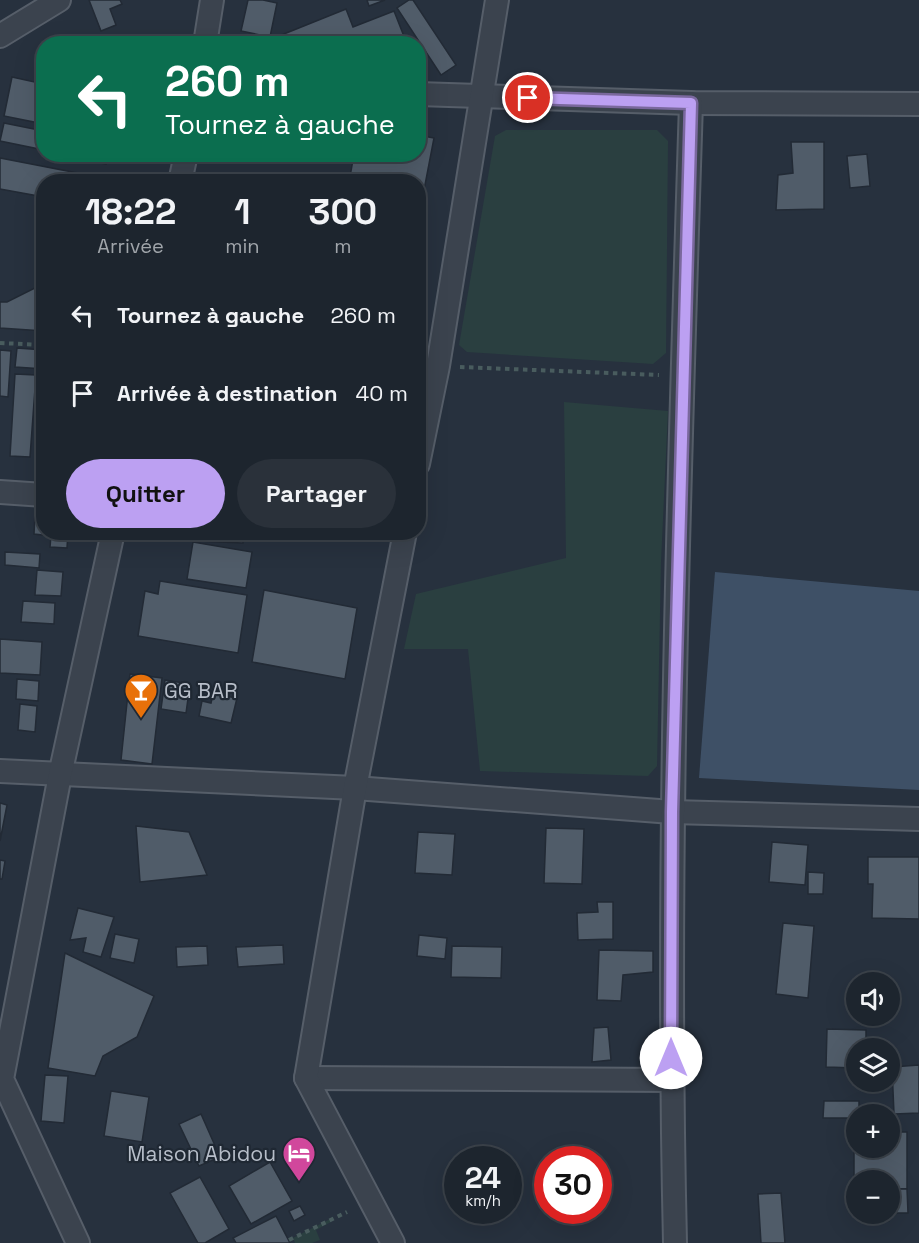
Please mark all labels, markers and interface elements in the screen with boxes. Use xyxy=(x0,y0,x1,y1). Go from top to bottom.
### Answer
text: 260 m xyxy=(165,55,290,108)
icon: left xyxy=(66,60,144,138)
pin xyxy=(502,72,553,123)
icon: arrive xyxy=(511,81,544,114)
text: Tournez à gauche xyxy=(165,107,395,142)
text: 18:22 xyxy=(85,189,176,235)
text: 1 xyxy=(234,189,251,235)
text: 300 xyxy=(309,189,377,235)
text: Arrivée xyxy=(97,233,164,259)
text: min xyxy=(225,233,260,259)
text: m xyxy=(334,233,351,259)
icon: left xyxy=(66,299,99,332)
text: Tournez à gauche xyxy=(117,301,304,329)
text: 260 m xyxy=(331,301,396,329)
icon: arrive xyxy=(66,377,99,410)
text: Arrivée à destination xyxy=(117,379,338,407)
text: 40 m xyxy=(356,379,408,407)
button: Quitter xyxy=(66,459,225,528)
button: Partager xyxy=(237,459,396,528)
bar icon: GG BAR xyxy=(123,672,159,719)
place label: GG BAR xyxy=(164,677,237,704)
map controls xyxy=(846,972,900,1224)
button: sound xyxy=(846,972,900,1026)
position arrow xyxy=(639,1026,703,1090)
button: layers xyxy=(846,1038,900,1092)
button: + xyxy=(846,1104,900,1158)
hotel icon: Maison Abidou xyxy=(281,1135,317,1182)
place label: Maison Abidou xyxy=(127,1140,276,1167)
speed limit sign: 30 xyxy=(534,1146,612,1224)
text: 24 xyxy=(465,1158,501,1197)
button: − xyxy=(846,1170,900,1224)
text: km/h xyxy=(465,1191,501,1210)

